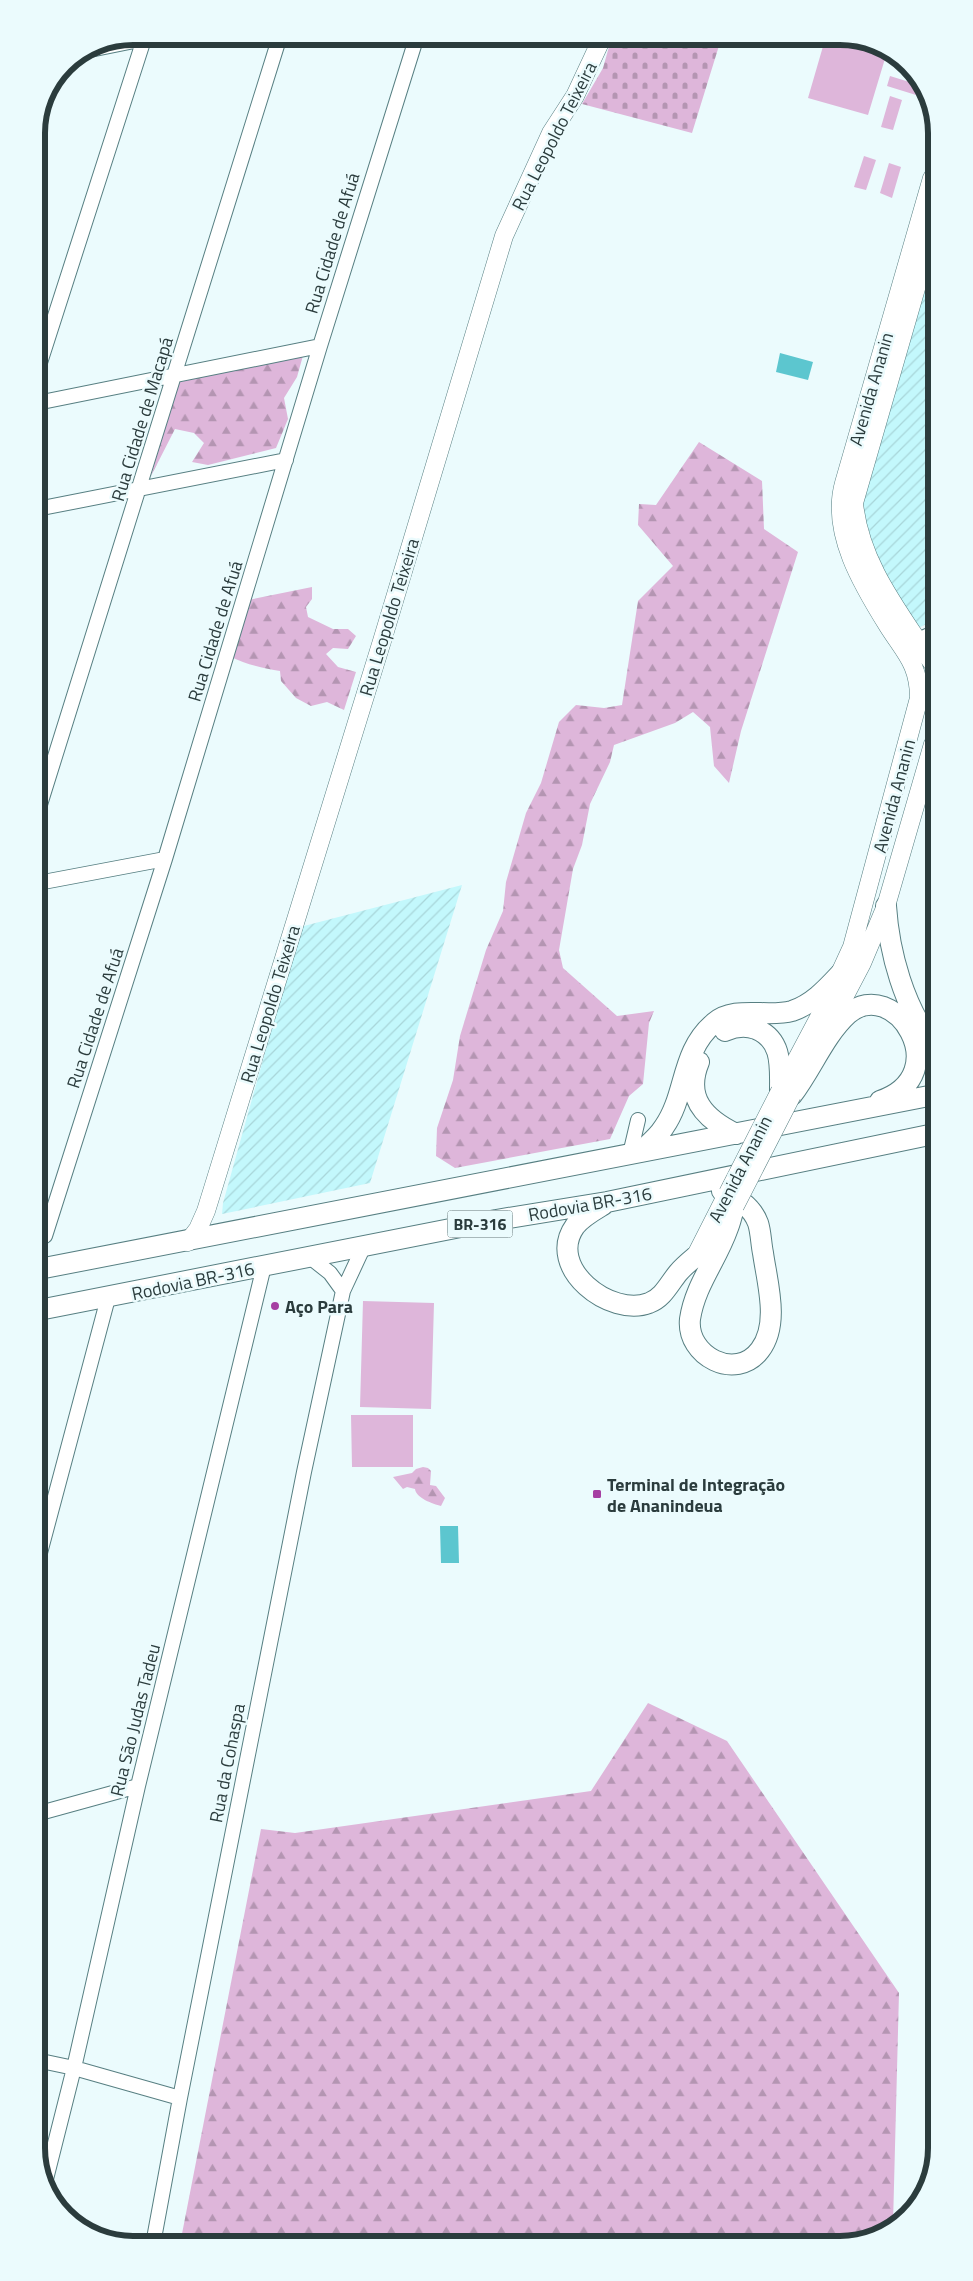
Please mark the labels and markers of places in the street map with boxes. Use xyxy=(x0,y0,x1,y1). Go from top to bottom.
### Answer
place label: Aço Para xyxy=(285,1293,353,1320)
marker: Aço Para xyxy=(269,1300,281,1312)
place label: Terminal de Integração de Ananindeua xyxy=(607,1471,785,1519)
marker: Terminal de Integração de Ananindeua xyxy=(591,1488,603,1500)

